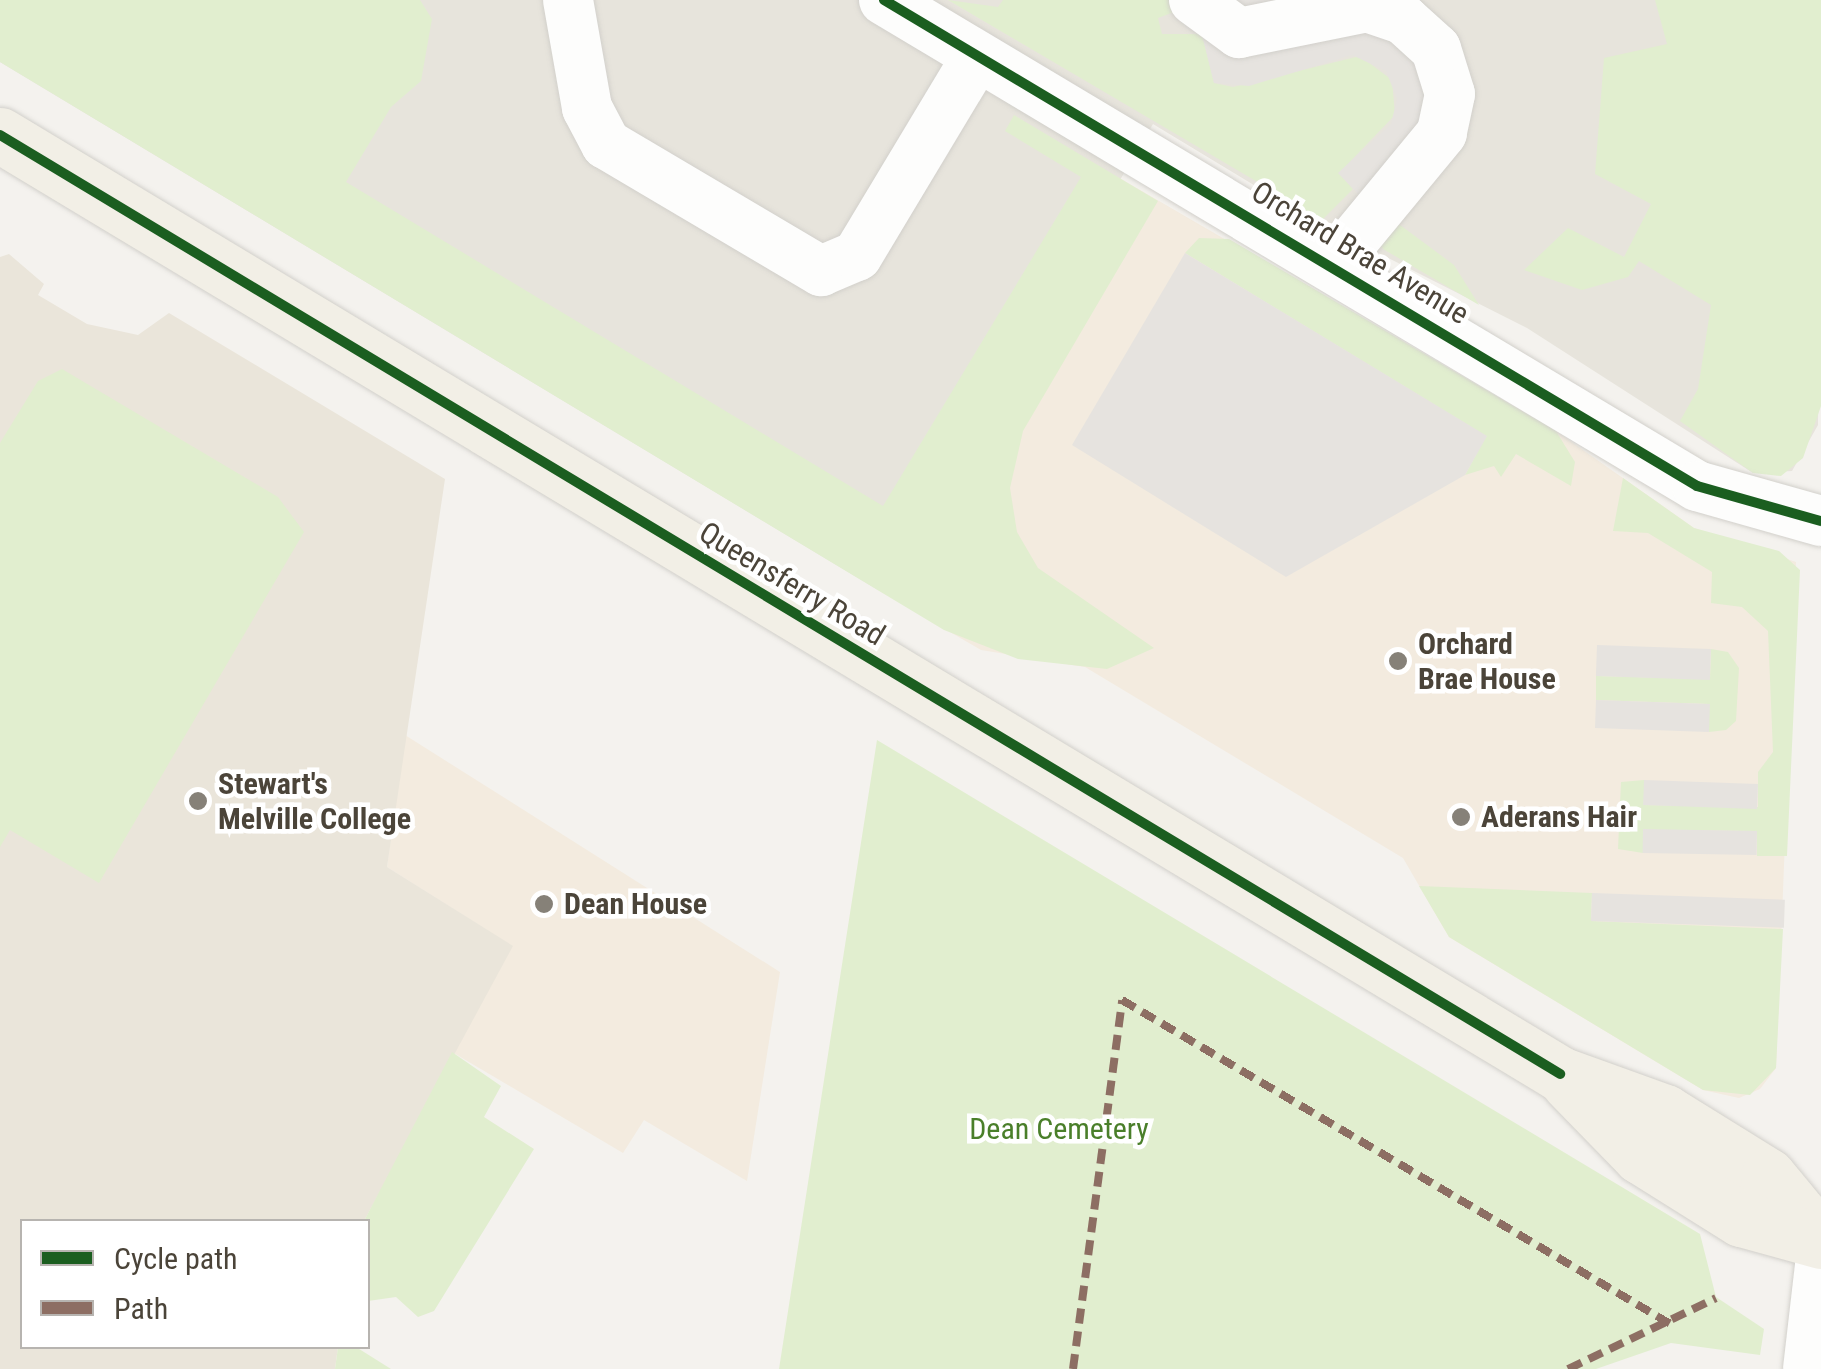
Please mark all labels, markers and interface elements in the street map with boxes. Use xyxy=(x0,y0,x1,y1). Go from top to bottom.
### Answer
street label: Orchard Brae Avenue xyxy=(1245,174,1475,332)
street label: Queensferry Road xyxy=(693,514,891,654)
place label: Orchard Brae House xyxy=(1418,626,1556,696)
marker: Orchard Brae House xyxy=(1387,650,1409,672)
place label: Stewart's Melville College xyxy=(218,766,411,836)
marker: Stewart's Melville College xyxy=(187,790,209,812)
place label: Aderans Hair xyxy=(1481,799,1637,835)
marker: Aderans Hair xyxy=(1450,806,1472,828)
place label: Dean House xyxy=(564,886,707,922)
marker: Dean House xyxy=(533,893,555,915)
park label: Dean Cemetery xyxy=(969,1111,1149,1147)
legend xyxy=(20,1219,370,1349)
text: Cycle path xyxy=(114,1241,238,1276)
text: Path xyxy=(114,1291,168,1326)

